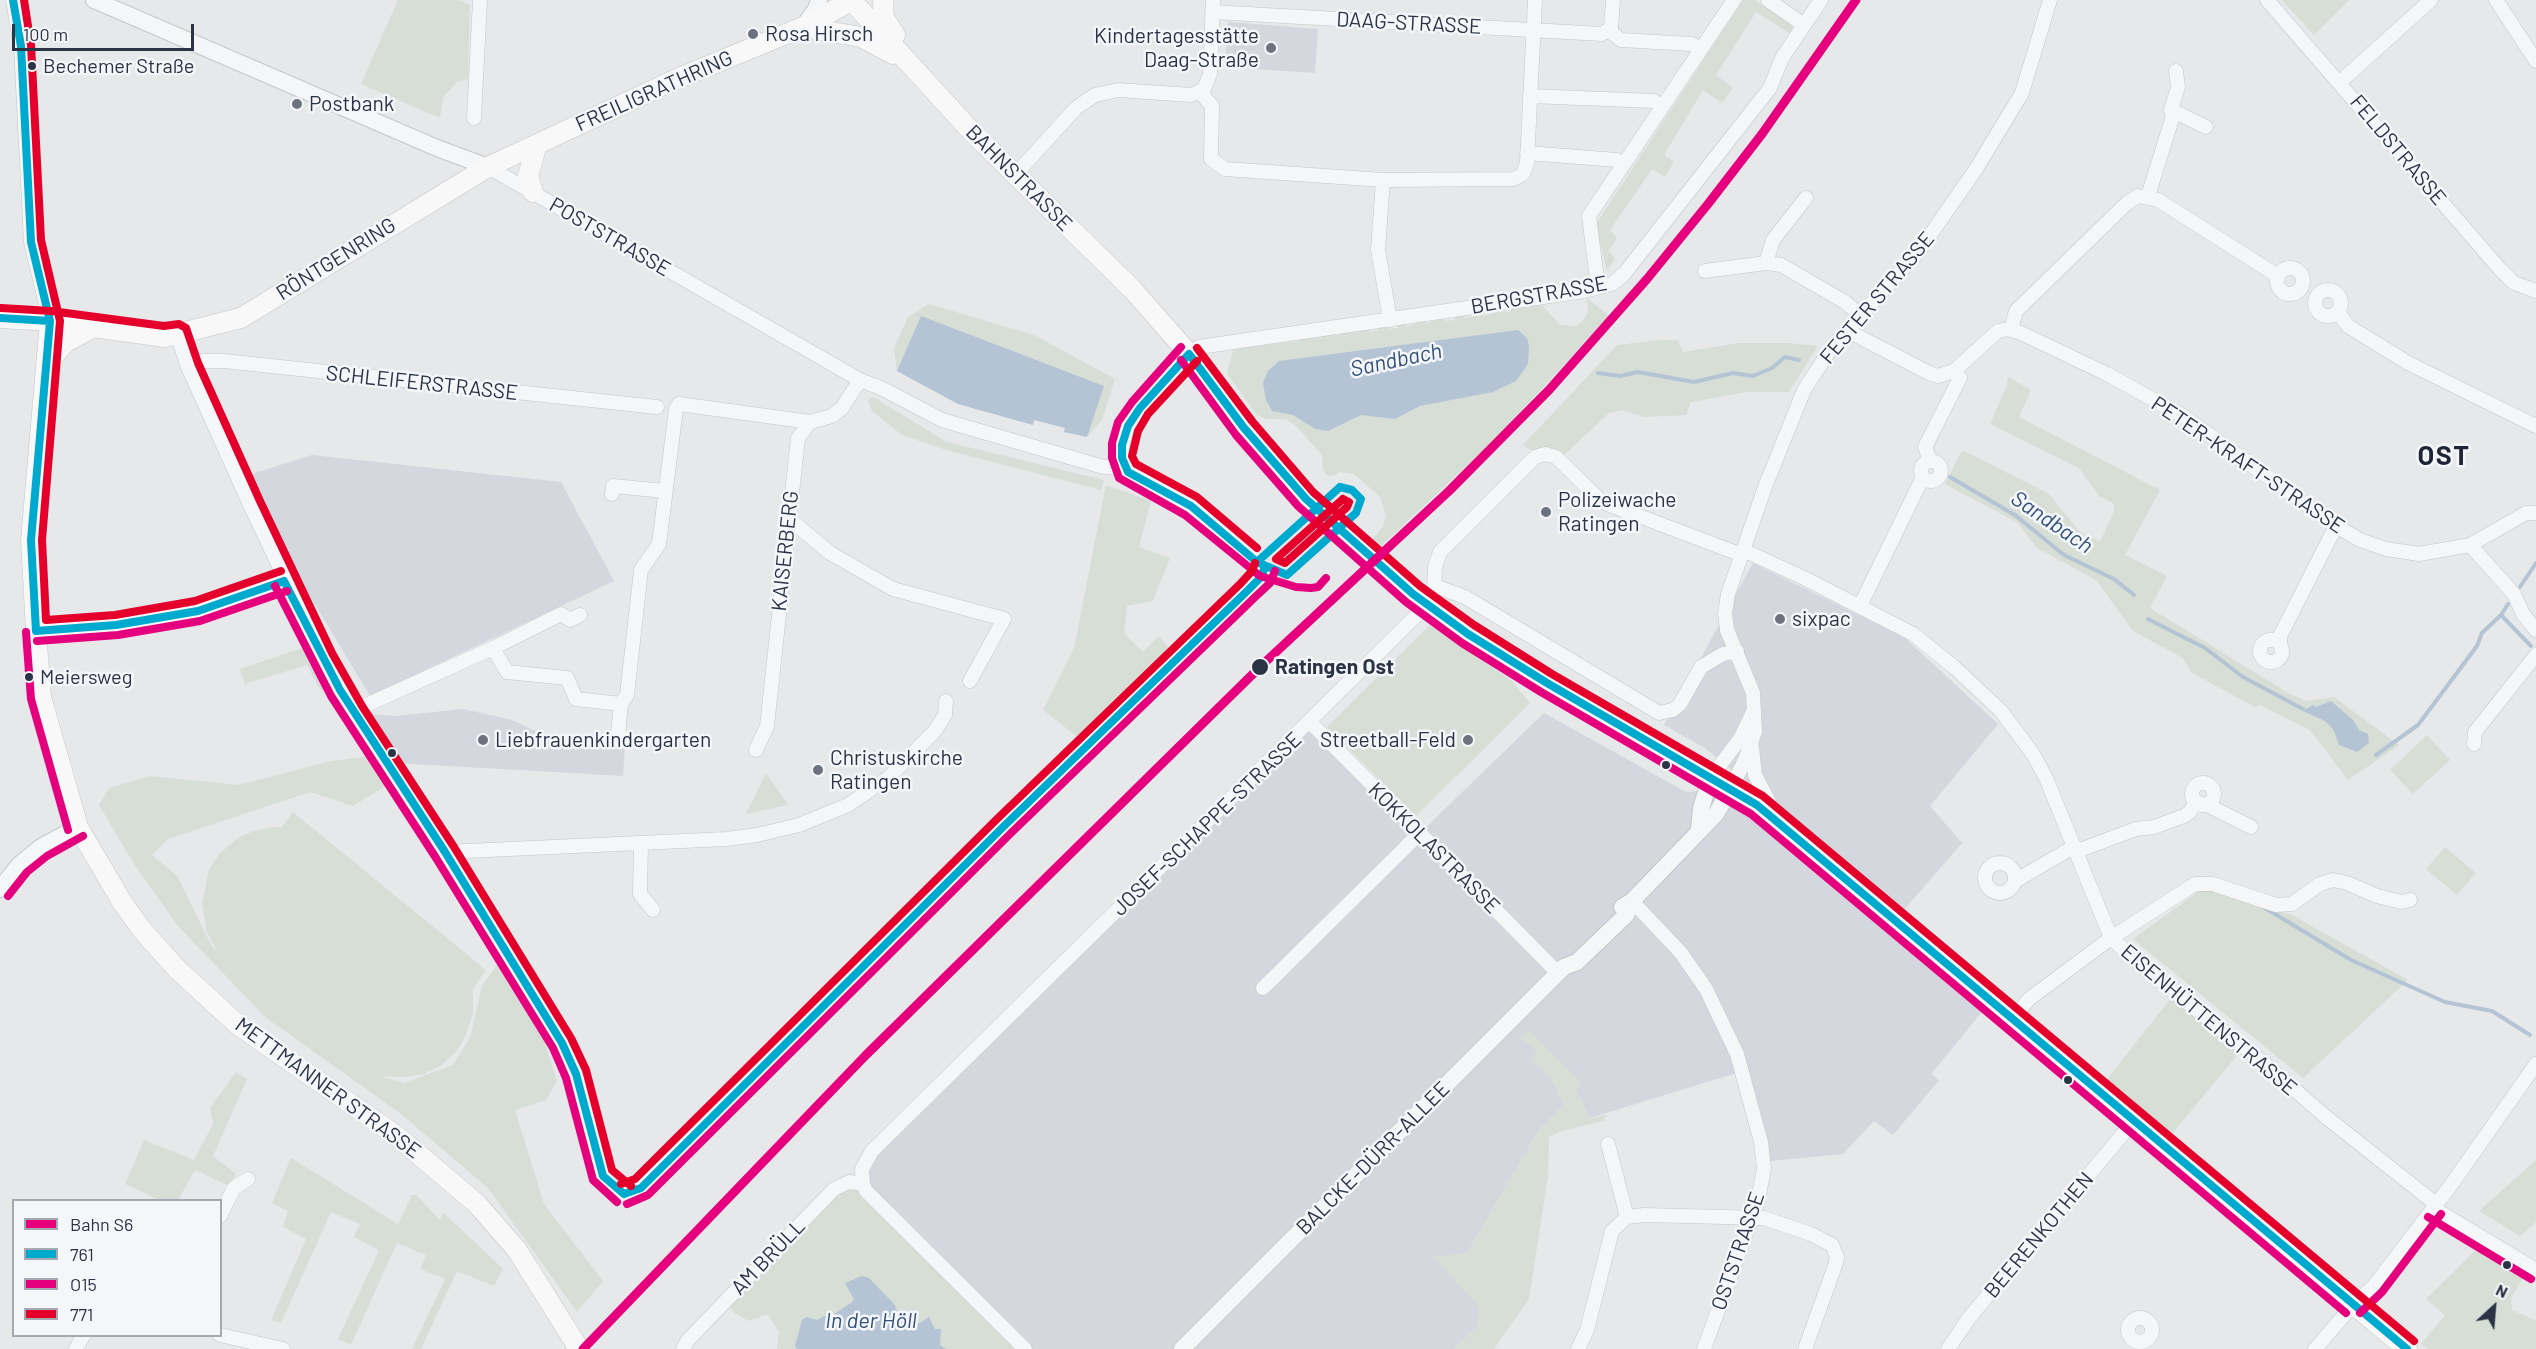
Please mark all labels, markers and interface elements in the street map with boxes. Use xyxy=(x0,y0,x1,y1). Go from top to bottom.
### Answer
street label: DAAG-STRASSE xyxy=(1336,7,1482,39)
scale bar xyxy=(15,12,196,50)
place label: Rosa Hirsch xyxy=(765,21,873,47)
text: 100 m xyxy=(23,23,68,45)
place label: Kindertagesstätte Daag-Straße xyxy=(1094,23,1259,73)
marker: Rosa Hirsch xyxy=(746,27,760,41)
marker: Kindertagesstätte Daag-Straße xyxy=(1264,41,1278,55)
street label: FREILIGRATHRING xyxy=(572,45,736,137)
place label: Bechemer Straße xyxy=(43,54,194,78)
marker: Bechemer Straße xyxy=(26,60,38,72)
street label: FELDSTRASSE xyxy=(2345,90,2451,210)
place label: Postbank xyxy=(309,91,394,117)
marker: Postbank xyxy=(290,97,304,111)
street label: BAHNSTRASSE xyxy=(961,120,1077,236)
street label: POSTSTRASSE xyxy=(545,192,675,282)
street label: RÖNTGENRING xyxy=(272,212,400,306)
street label: FESTER STRASSE xyxy=(1814,227,1940,369)
street label: BERGSTRASSE xyxy=(1469,271,1609,319)
water label: Sandbach xyxy=(1348,337,1444,383)
street label: SCHLEIFERSTRASSE xyxy=(325,360,519,406)
street label: PETER-KRAFT-STRASSE xyxy=(2147,391,2349,539)
district label: OST xyxy=(2418,440,2470,472)
water label: Sandbach xyxy=(2006,485,2098,559)
place label: Polizeiwache Ratingen xyxy=(1558,487,1677,537)
street label: KAISERBERG xyxy=(766,490,804,612)
marker: Polizeiwache Ratingen xyxy=(1539,505,1553,519)
place label: sixpac xyxy=(1792,606,1851,632)
marker: sixpac xyxy=(1773,612,1787,626)
place label: Ratingen Ost xyxy=(1275,654,1394,680)
marker: Ratingen Ost xyxy=(1250,657,1270,677)
place label: Meiersweg xyxy=(40,665,132,689)
marker: Meiersweg xyxy=(23,671,35,683)
place label: Liebfrauenkindergarten xyxy=(495,727,711,753)
street label: JOSEF-SCHAPPE-STRASSE xyxy=(1107,727,1307,921)
place label: Streetball-Feld xyxy=(1320,727,1456,753)
marker: Liebfrauenkindergarten xyxy=(476,733,490,747)
marker: Streetball-Feld xyxy=(1461,733,1475,747)
place label: Christuskirche Ratingen xyxy=(830,745,963,795)
unlabelled marker xyxy=(386,747,398,759)
unlabelled marker xyxy=(1660,759,1672,771)
marker: Christuskirche Ratingen xyxy=(811,763,825,777)
street label: KOKKOLASTRASSE xyxy=(1363,777,1505,919)
street label: EISENHÜTTENSTRASSE xyxy=(2116,939,2302,1101)
street label: METTMANNER STRASSE xyxy=(230,1012,426,1164)
unlabelled marker xyxy=(2062,1074,2074,1086)
street label: BALCKE-DÜRR-ALLEE xyxy=(1291,1076,1455,1240)
street label: BEERENKOTHEN xyxy=(1979,1167,2099,1303)
street label: OSTSTRASSE xyxy=(1706,1189,1770,1313)
legend xyxy=(12,1199,222,1337)
text: Bahn S6 xyxy=(70,1213,133,1235)
street label: AM BRÜLL xyxy=(726,1214,810,1300)
text: 761 xyxy=(70,1243,94,1265)
unlabelled marker xyxy=(2501,1259,2513,1271)
text: O15 xyxy=(70,1273,97,1295)
north arrow xyxy=(2464,1277,2524,1337)
text: N xyxy=(2493,1279,2511,1301)
text: 771 xyxy=(70,1303,93,1325)
water label: In der Höll xyxy=(825,1308,917,1334)

